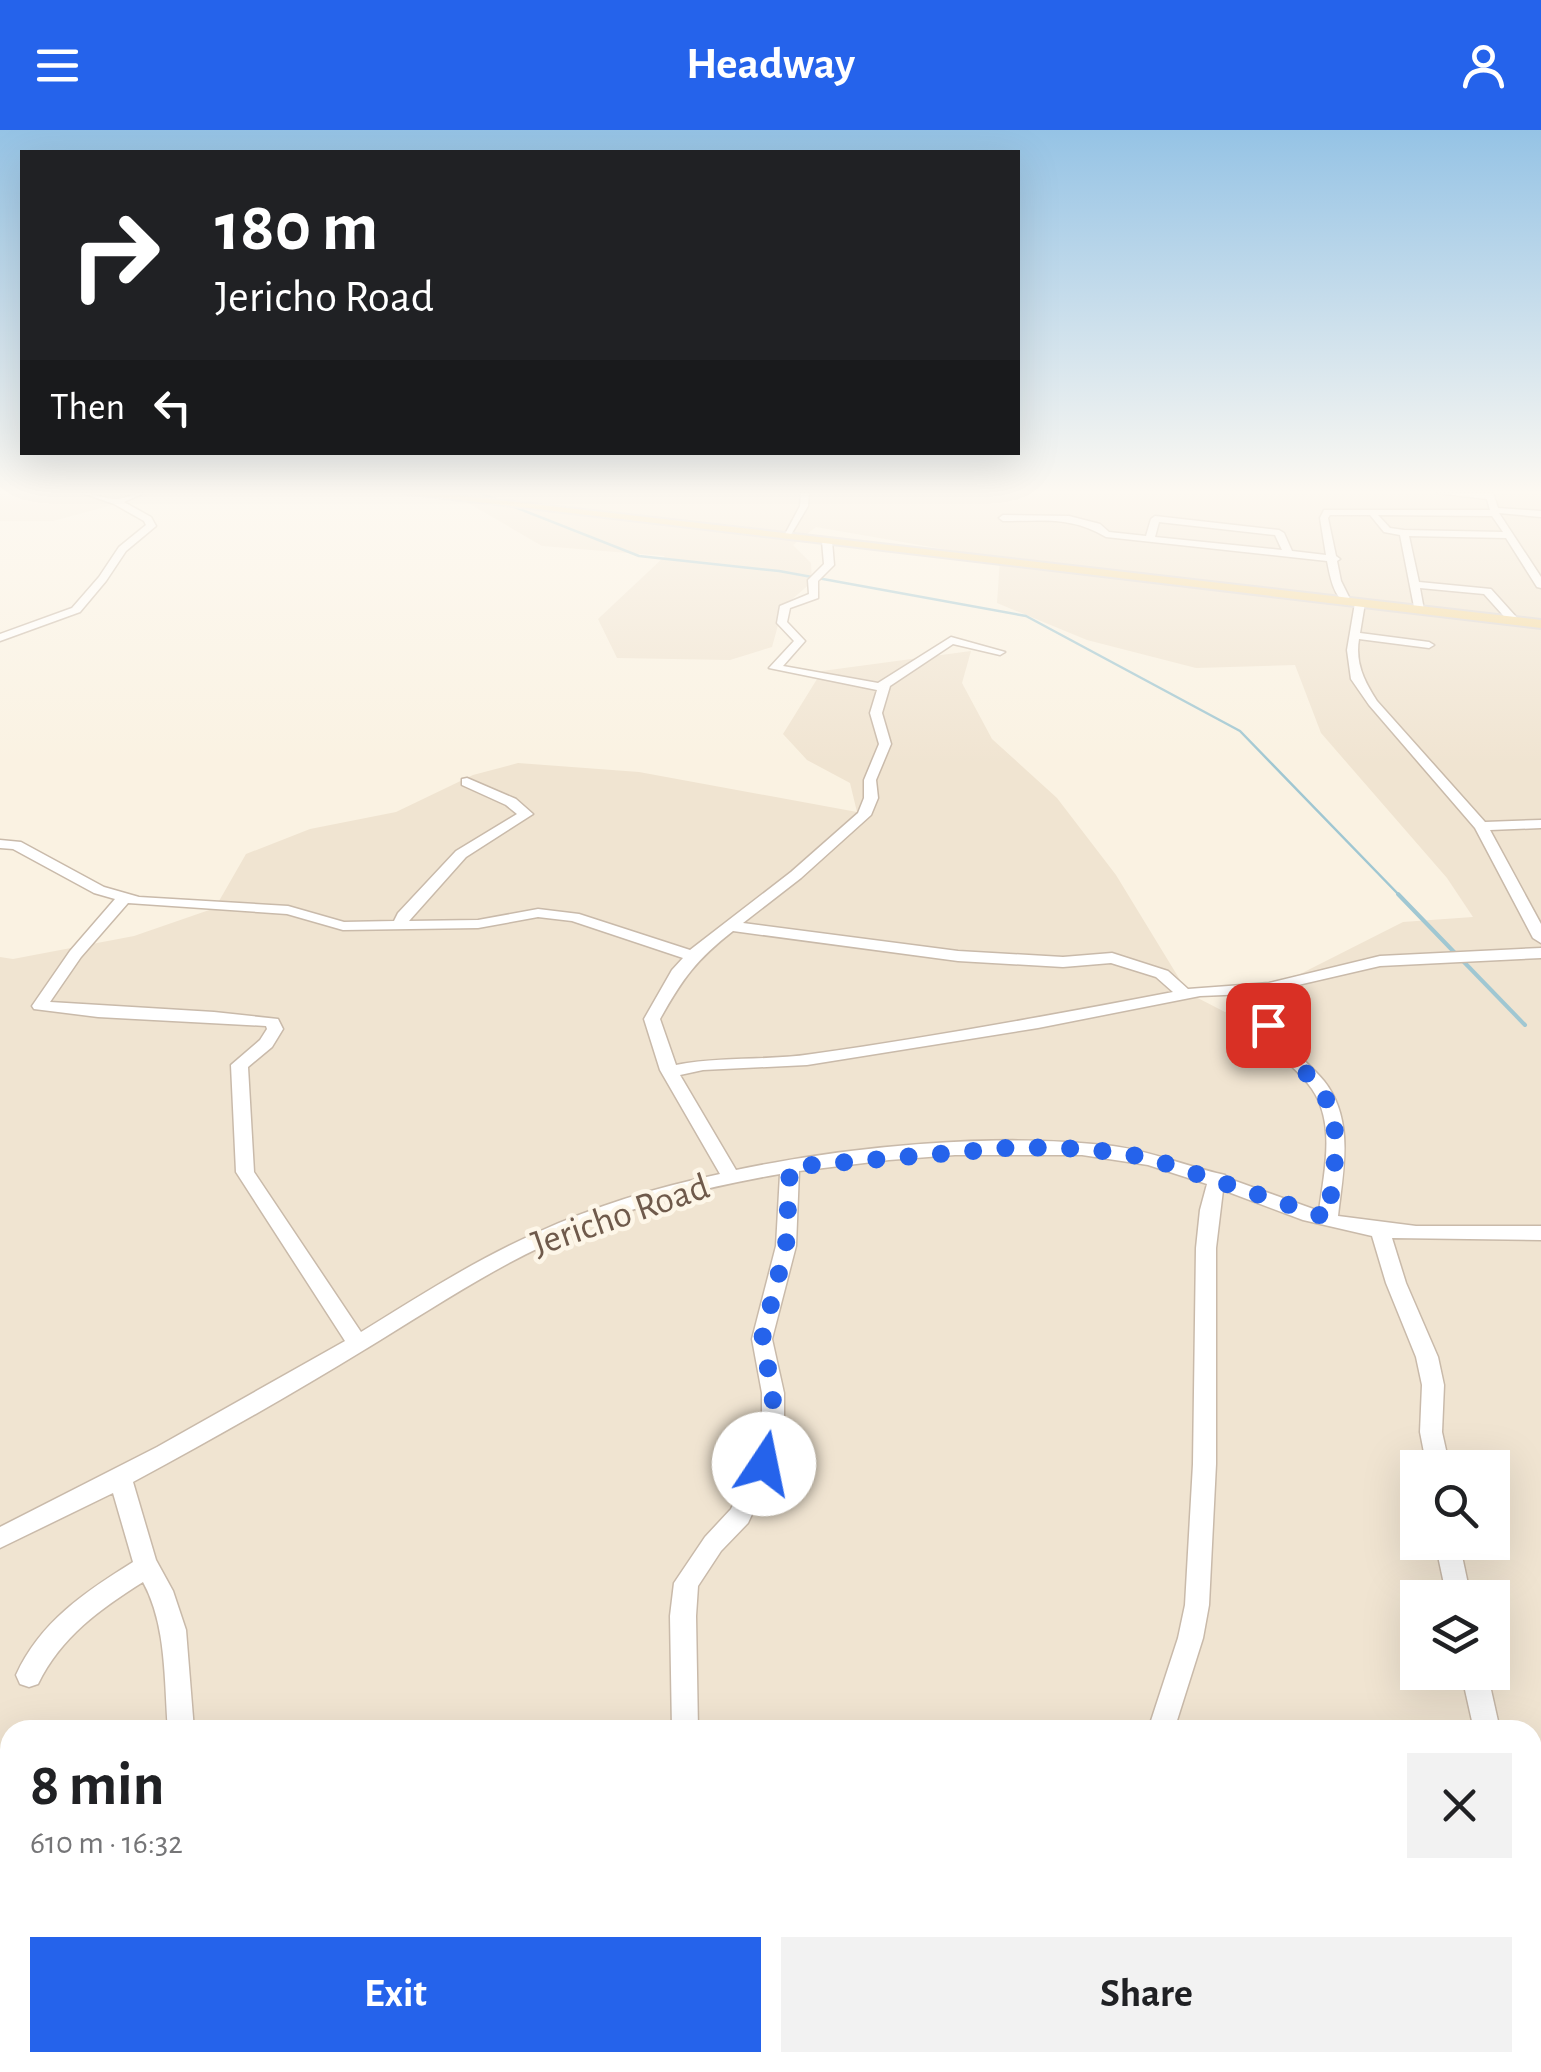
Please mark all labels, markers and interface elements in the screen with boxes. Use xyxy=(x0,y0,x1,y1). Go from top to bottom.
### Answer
icon: menu xyxy=(30,38,85,93)
icon: person xyxy=(1456,38,1511,93)
text: Headway xyxy=(686,42,855,87)
icon: right xyxy=(50,190,180,320)
text: 180 m xyxy=(215,193,378,263)
text: Jericho Road xyxy=(215,275,434,320)
icon: left xyxy=(145,380,200,435)
text: Then xyxy=(50,389,125,427)
pin xyxy=(1226,983,1311,1068)
icon: arrive xyxy=(1241,998,1296,1053)
street label: Jericho Road xyxy=(527,1168,714,1264)
position arrow xyxy=(712,1412,816,1516)
map controls xyxy=(1400,1450,1510,1690)
button: search xyxy=(1400,1450,1510,1560)
button: layers xyxy=(1400,1580,1510,1690)
button: close xyxy=(1407,1753,1512,1858)
text: 8 min xyxy=(30,1756,164,1816)
text: 610 m · 16:32 xyxy=(30,1827,183,1859)
button: Exit xyxy=(30,1937,761,2052)
button: Share xyxy=(781,1937,1512,2052)

